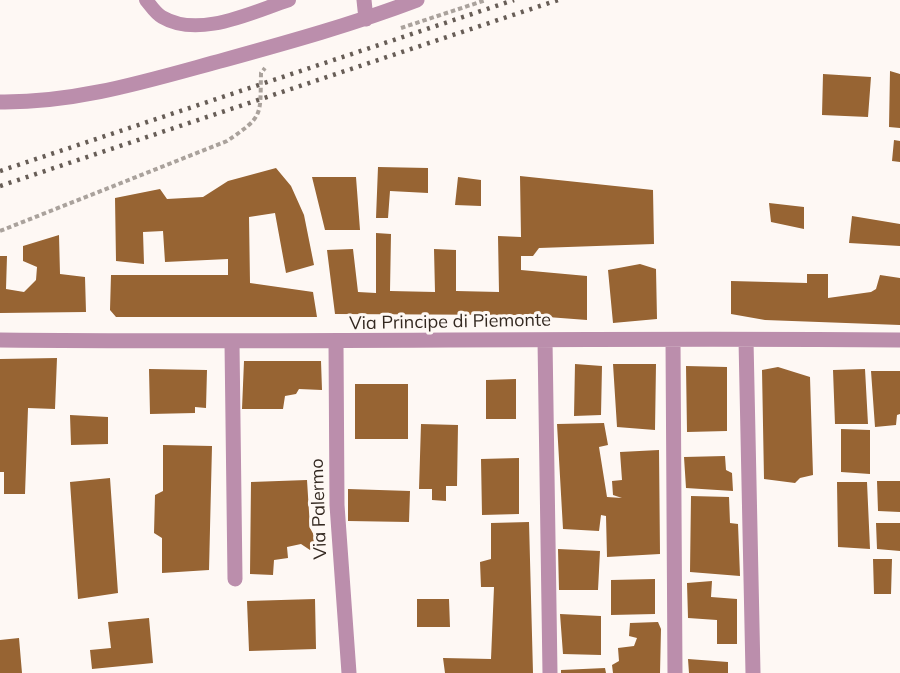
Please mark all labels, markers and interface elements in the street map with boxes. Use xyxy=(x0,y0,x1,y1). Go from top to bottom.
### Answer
street label: Via Principe di Piemonte xyxy=(349,309,551,335)
street label: Via Palermo xyxy=(306,458,332,560)

